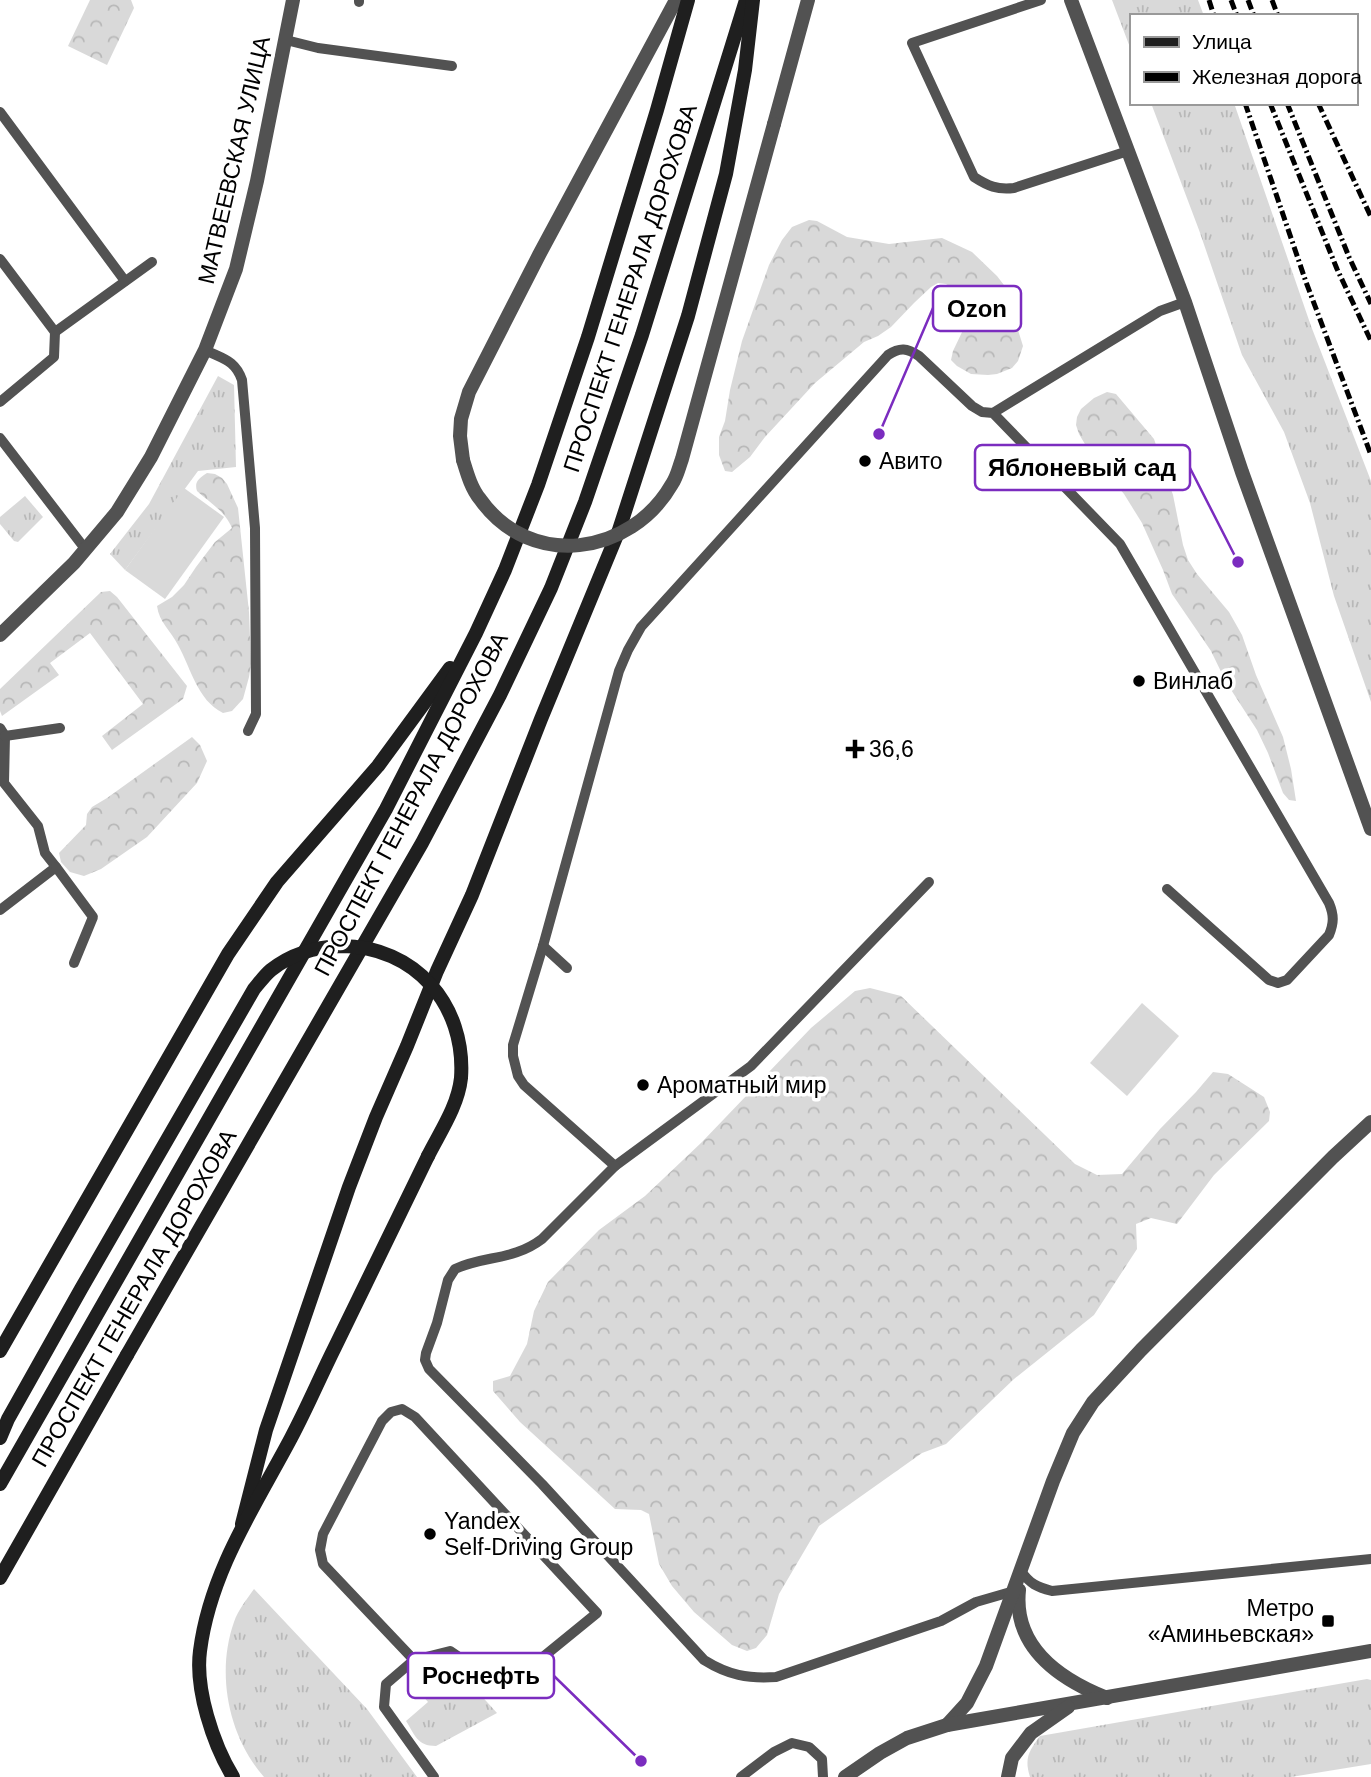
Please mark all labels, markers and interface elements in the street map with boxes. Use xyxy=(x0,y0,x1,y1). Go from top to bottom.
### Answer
legend xyxy=(1130,14,1357,105)
text: Улица xyxy=(1192,30,1252,53)
street label: МАТВЕЕВСКАЯ УЛИЦА xyxy=(193,33,275,286)
text: Железная дорога xyxy=(1192,65,1362,88)
street label: ПРОСПЕКТ ГЕНЕРАЛА ДОРОХОВА xyxy=(558,100,702,475)
callout: Ozon xyxy=(933,286,1021,331)
text: Ozon xyxy=(947,295,1007,322)
callout: Яблоневый сад xyxy=(975,445,1190,490)
place label: Авито xyxy=(879,448,942,474)
marker: Авито xyxy=(857,453,873,469)
text: Яблоневый сад xyxy=(988,454,1176,481)
street label: ПРОСПЕКТ ГЕНЕРАЛА ДОРОХОВА xyxy=(309,627,513,980)
place label: Винлаб xyxy=(1153,668,1233,694)
marker: Винлаб xyxy=(1131,673,1147,689)
place label: 36,6 xyxy=(869,736,914,762)
marker: 36,6 xyxy=(847,741,863,757)
place label: Ароматный мир xyxy=(657,1072,826,1098)
marker: Ароматный мир xyxy=(635,1077,651,1093)
street label: ПРОСПЕКТ ГЕНЕРАЛА ДОРОХОВА xyxy=(26,1124,242,1471)
place label: Yandex Self-Driving Group xyxy=(444,1508,633,1560)
marker: Yandex Self-Driving Group xyxy=(422,1526,438,1542)
place label: Метро «Аминьевская» xyxy=(1148,1595,1314,1647)
marker: Метро «Аминьевская» xyxy=(1320,1613,1336,1629)
callout: Роснефть xyxy=(408,1653,554,1698)
text: Роснефть xyxy=(422,1662,540,1689)

